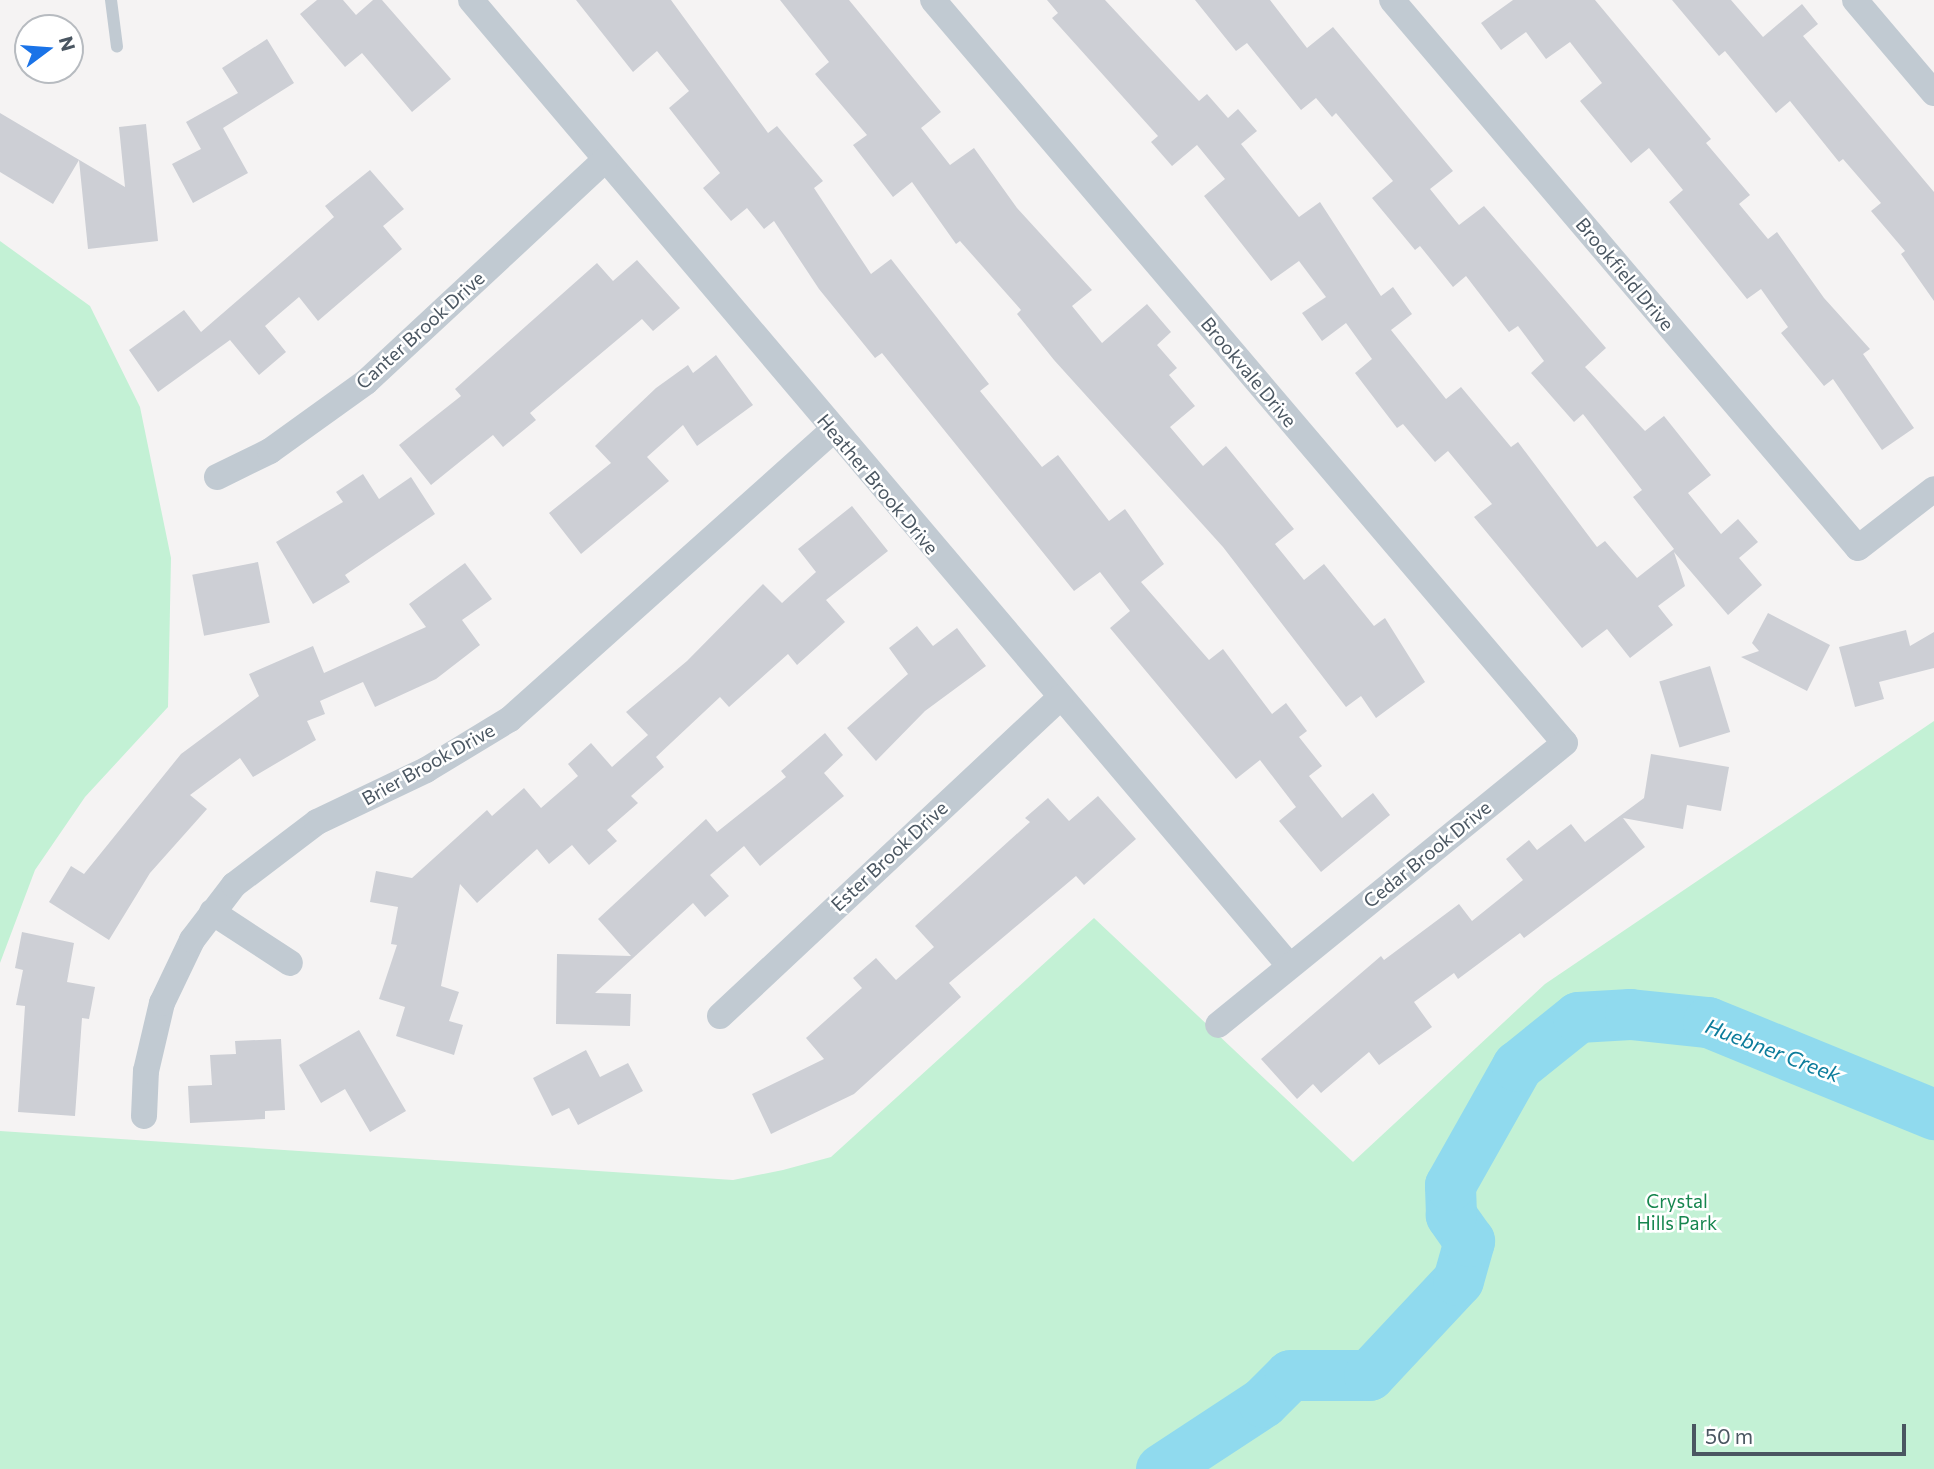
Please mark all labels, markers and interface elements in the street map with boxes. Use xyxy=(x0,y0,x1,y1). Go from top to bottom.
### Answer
north arrow xyxy=(14,14,84,84)
text: N xyxy=(55,34,81,54)
street label: Brookfield Drive xyxy=(1571,213,1679,335)
street label: Canter Brook Drive xyxy=(351,266,489,394)
street label: Brookvale Drive xyxy=(1196,312,1302,432)
street label: Heather Brook Drive xyxy=(813,409,943,559)
street label: Brier Brook Drive xyxy=(358,718,498,810)
street label: Ester Brook Drive xyxy=(826,796,952,916)
street label: Cedar Brook Drive xyxy=(1359,796,1495,912)
water label: Huebner Creek xyxy=(1702,1013,1844,1087)
park label: Crystal Hills Park xyxy=(1637,1190,1717,1234)
scale bar xyxy=(1696,1410,1910,1454)
text: 50 m xyxy=(1705,1423,1753,1448)

